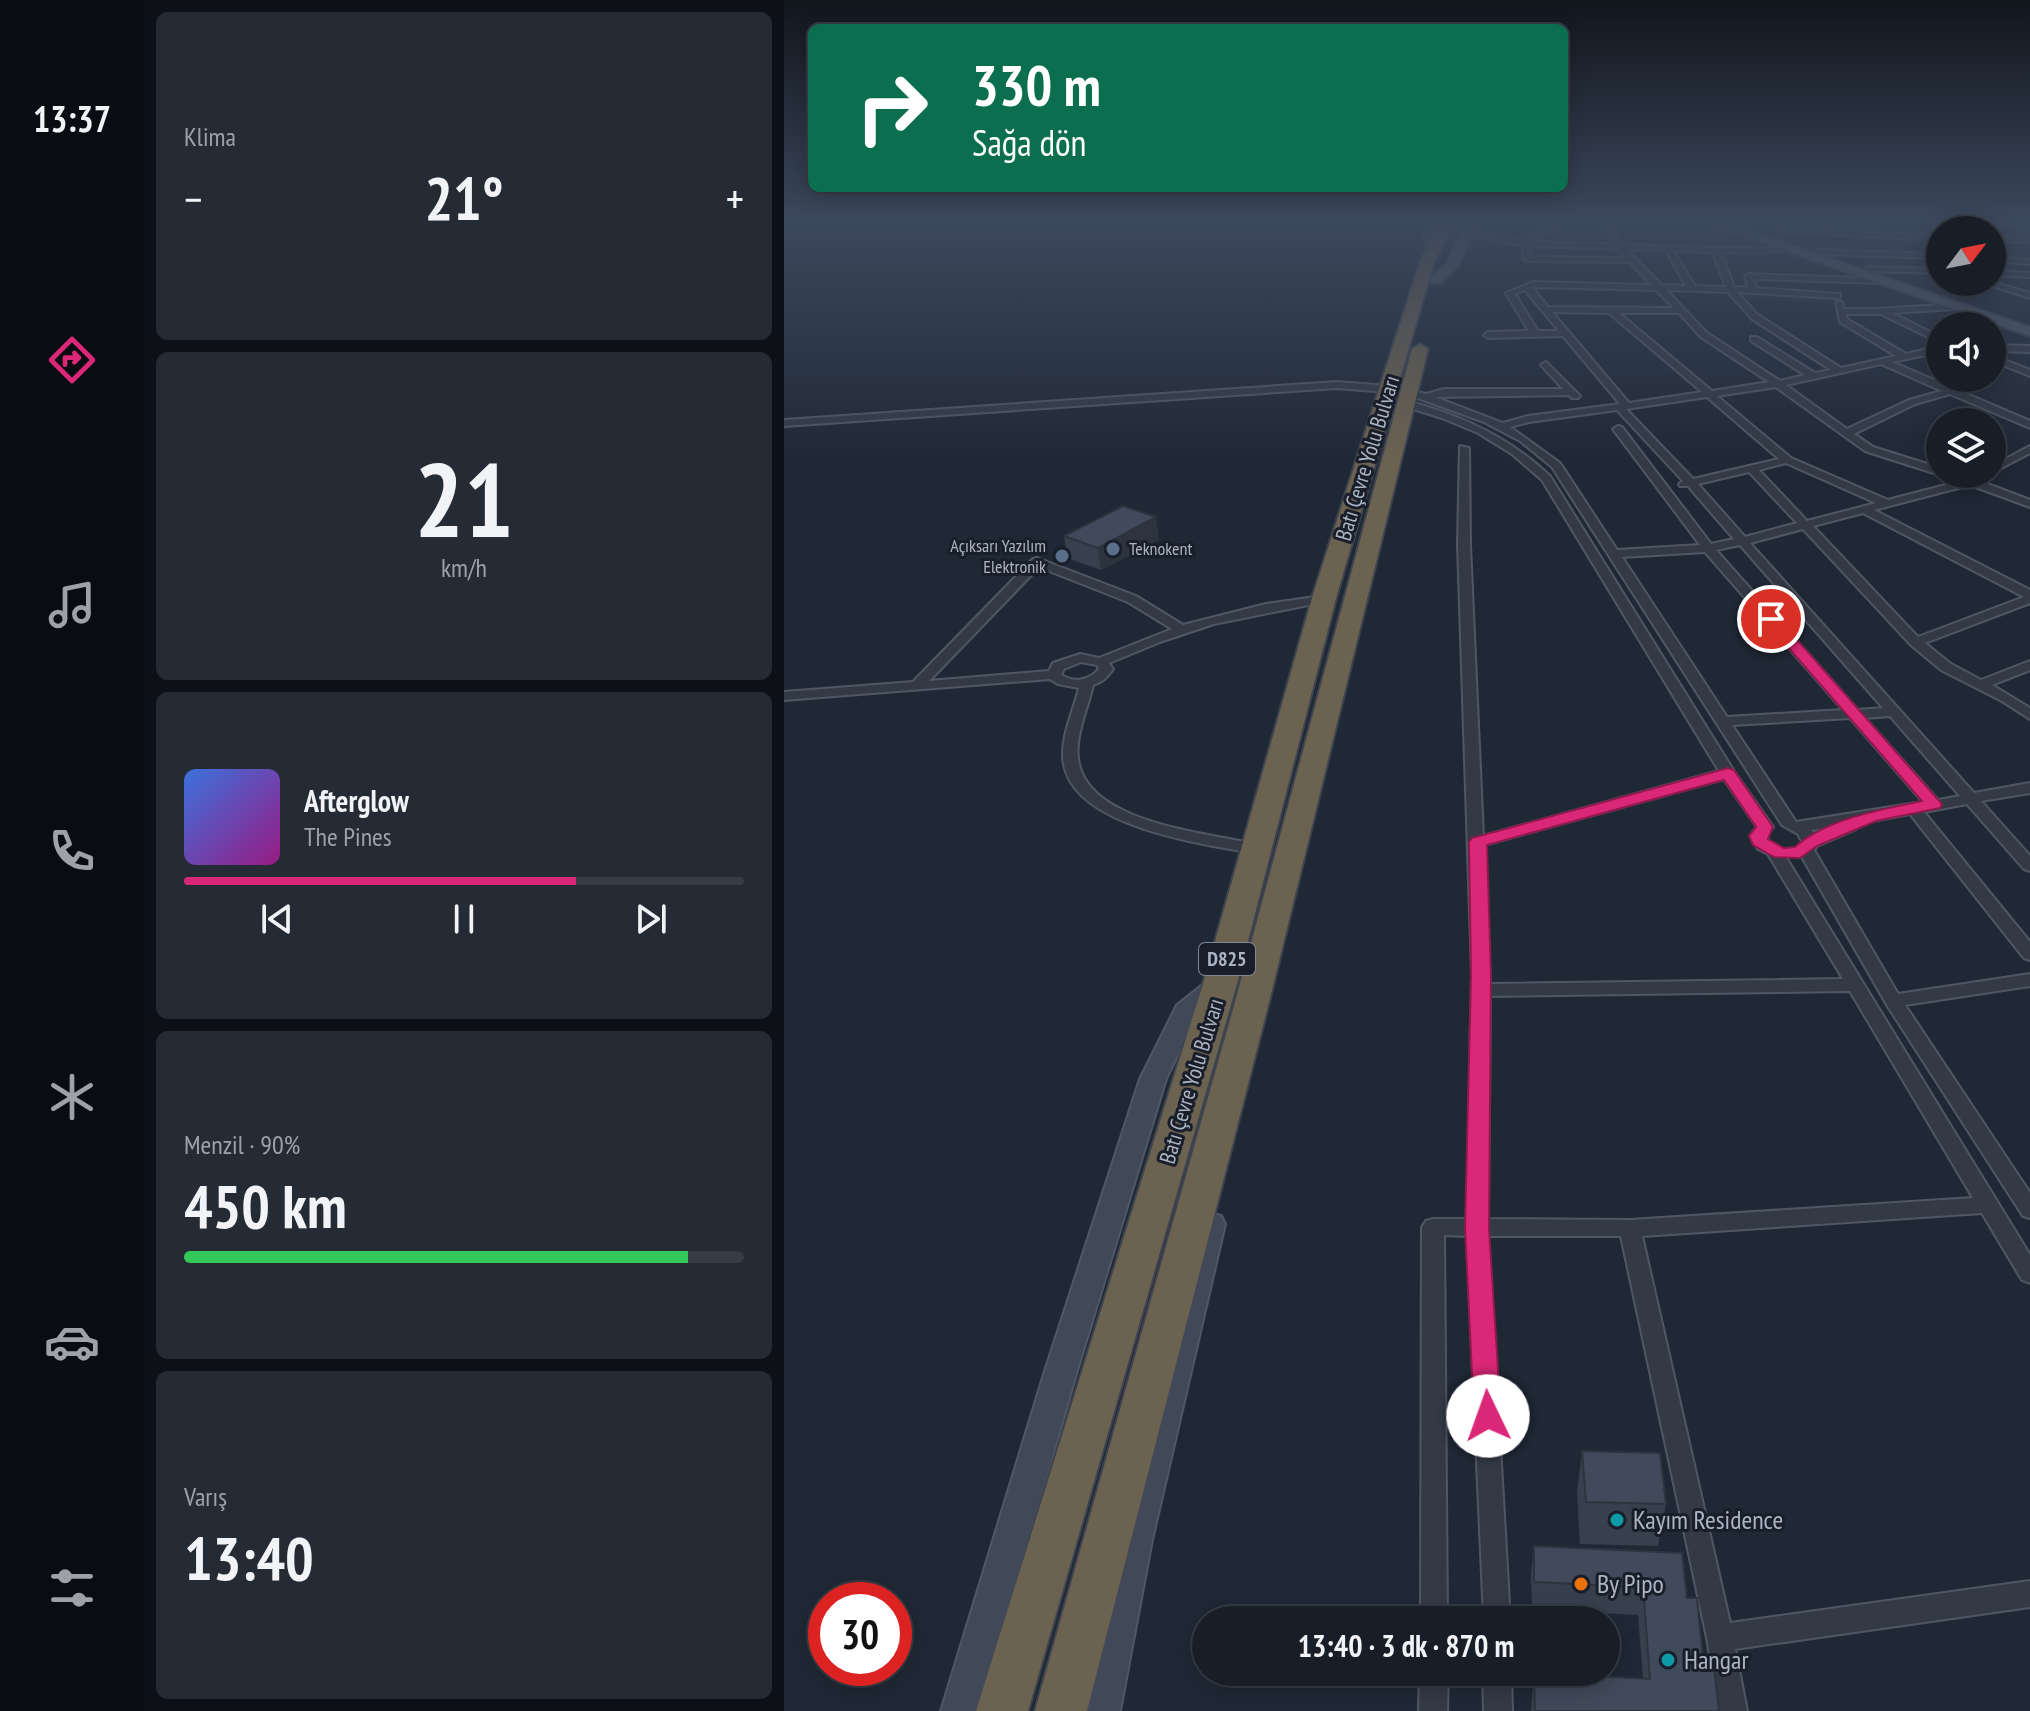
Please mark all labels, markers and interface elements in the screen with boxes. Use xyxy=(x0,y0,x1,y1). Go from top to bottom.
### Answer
text: 330 m xyxy=(972,49,1101,121)
icon: right xyxy=(840,56,944,160)
text: 13:37 xyxy=(33,95,111,142)
text: Sağa dön xyxy=(972,119,1086,166)
text: Klima xyxy=(184,120,236,153)
text: 21° xyxy=(424,159,504,237)
text: − xyxy=(184,170,202,227)
text: + xyxy=(726,170,744,227)
north arrow xyxy=(1926,216,2006,296)
map controls xyxy=(1926,216,2006,488)
button: sound xyxy=(1926,312,2006,392)
icon: directions xyxy=(44,332,100,388)
street label: Batı Çevre Yolu Bulvarı xyxy=(1329,372,1405,544)
button: layers xyxy=(1926,408,2006,488)
text: 21 xyxy=(414,431,514,566)
place label: Açıksarı Yazılım Elektronik xyxy=(950,534,1046,578)
place label: Teknokent xyxy=(1129,537,1192,560)
marker: Teknokent xyxy=(1104,540,1122,558)
marker: Açıksarı Yazılım Elektronik xyxy=(1053,547,1071,565)
text: km/h xyxy=(441,551,487,584)
icon: music xyxy=(44,577,100,633)
pin xyxy=(1737,585,1805,653)
icon: arrive xyxy=(1749,597,1793,641)
text: Afterglow xyxy=(304,781,409,820)
text: The Pines xyxy=(304,820,392,853)
icon: phone xyxy=(44,823,100,879)
icon: previous xyxy=(255,897,299,941)
icon: pause xyxy=(442,897,486,941)
icon: next xyxy=(629,897,673,941)
road number: D825 xyxy=(1199,943,1255,975)
street label: Batı Çevre Yolu Bulvarı xyxy=(1153,995,1229,1167)
icon: climate xyxy=(44,1069,100,1125)
text: Menzil · 90% xyxy=(184,1128,300,1161)
text: 450 km xyxy=(184,1167,347,1245)
icon: car xyxy=(44,1314,100,1370)
position arrow xyxy=(1446,1374,1530,1458)
text: Varış xyxy=(184,1480,227,1513)
place label: Kayım Residence xyxy=(1633,1503,1783,1536)
marker: Kayım Residence xyxy=(1608,1511,1626,1529)
text: 13:40 xyxy=(184,1519,314,1597)
icon: filters xyxy=(44,1560,100,1616)
place label: By Pipo xyxy=(1597,1567,1664,1600)
marker: By Pipo xyxy=(1572,1575,1590,1593)
speed limit sign: 30 xyxy=(808,1582,912,1686)
text: 13:40 · 3 dk · 870 m xyxy=(1298,1626,1514,1665)
place label: Hangar xyxy=(1684,1643,1749,1676)
marker: Hangar xyxy=(1659,1651,1677,1669)

